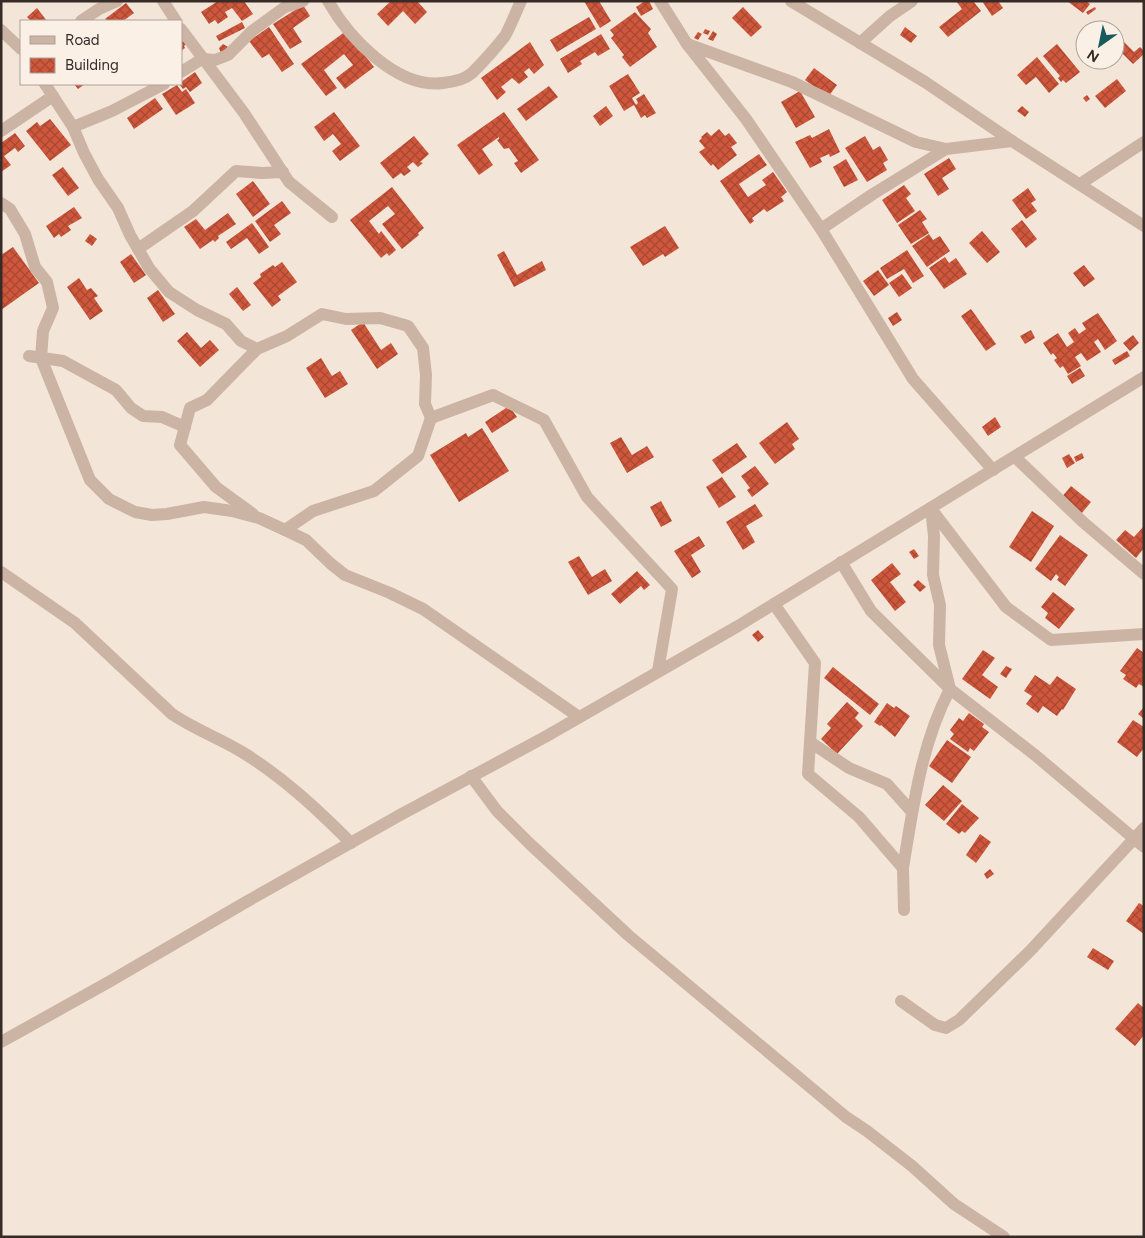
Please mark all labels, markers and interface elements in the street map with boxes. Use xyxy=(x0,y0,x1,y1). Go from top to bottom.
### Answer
legend xyxy=(20,20,182,85)
north arrow xyxy=(1075,20,1125,70)
text: Road xyxy=(65,31,100,49)
text: N xyxy=(1084,45,1102,66)
text: Building xyxy=(65,56,119,74)

